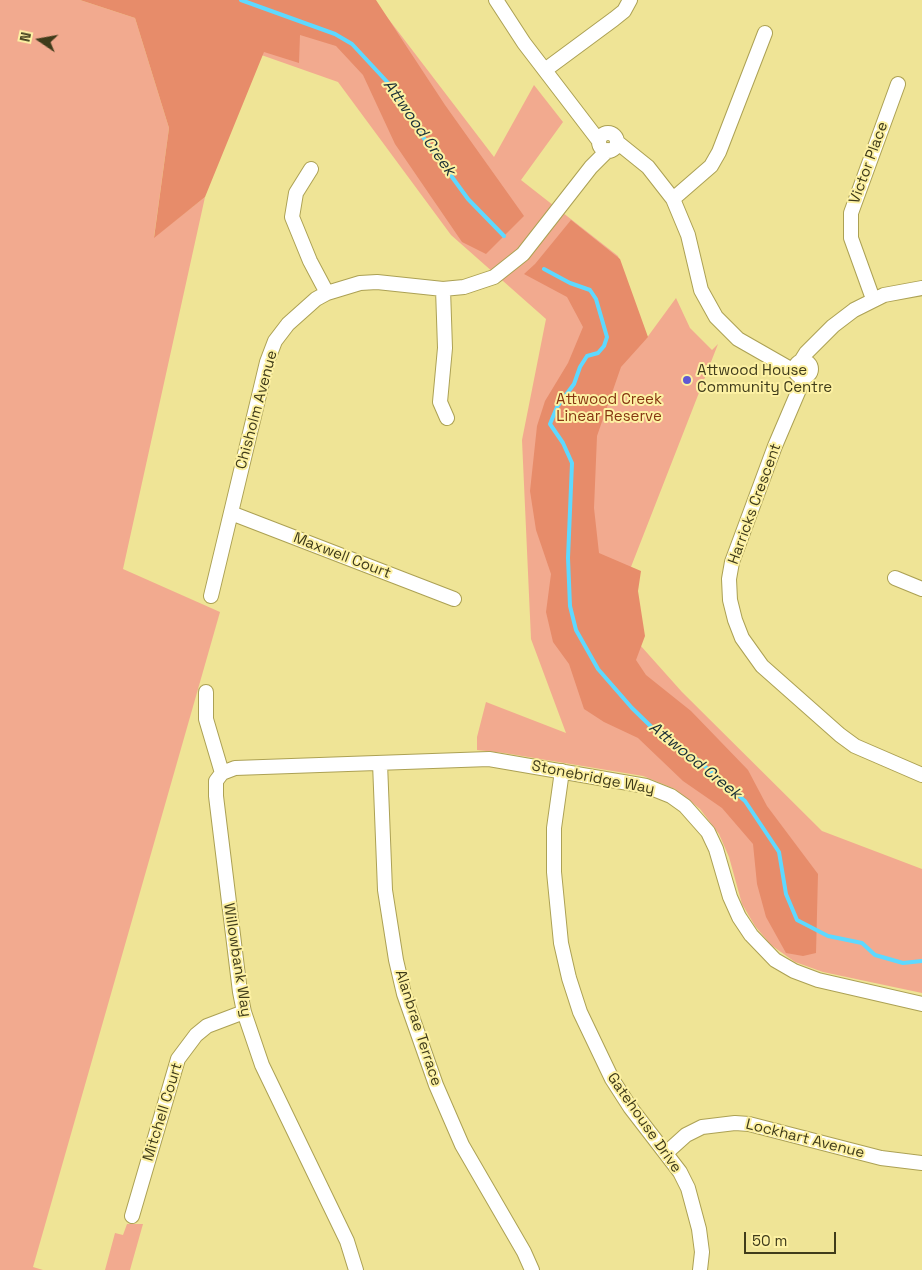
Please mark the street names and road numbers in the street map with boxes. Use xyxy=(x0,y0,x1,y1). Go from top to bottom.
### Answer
street label: Victor Place xyxy=(846,120,892,206)
street label: Chisholm Avenue xyxy=(232,349,282,471)
street label: Harricks Crescent xyxy=(725,441,785,567)
street label: Maxwell Court xyxy=(291,529,393,583)
street label: Stonebridge Way xyxy=(530,757,656,799)
street label: Willowbank Way xyxy=(219,902,255,1018)
street label: Alanbrae Terrace xyxy=(391,968,445,1088)
street label: Mitchell Court xyxy=(139,1061,187,1163)
street label: Gatehouse Drive xyxy=(603,1070,685,1176)
street label: Lockhart Avenue xyxy=(744,1116,866,1162)

